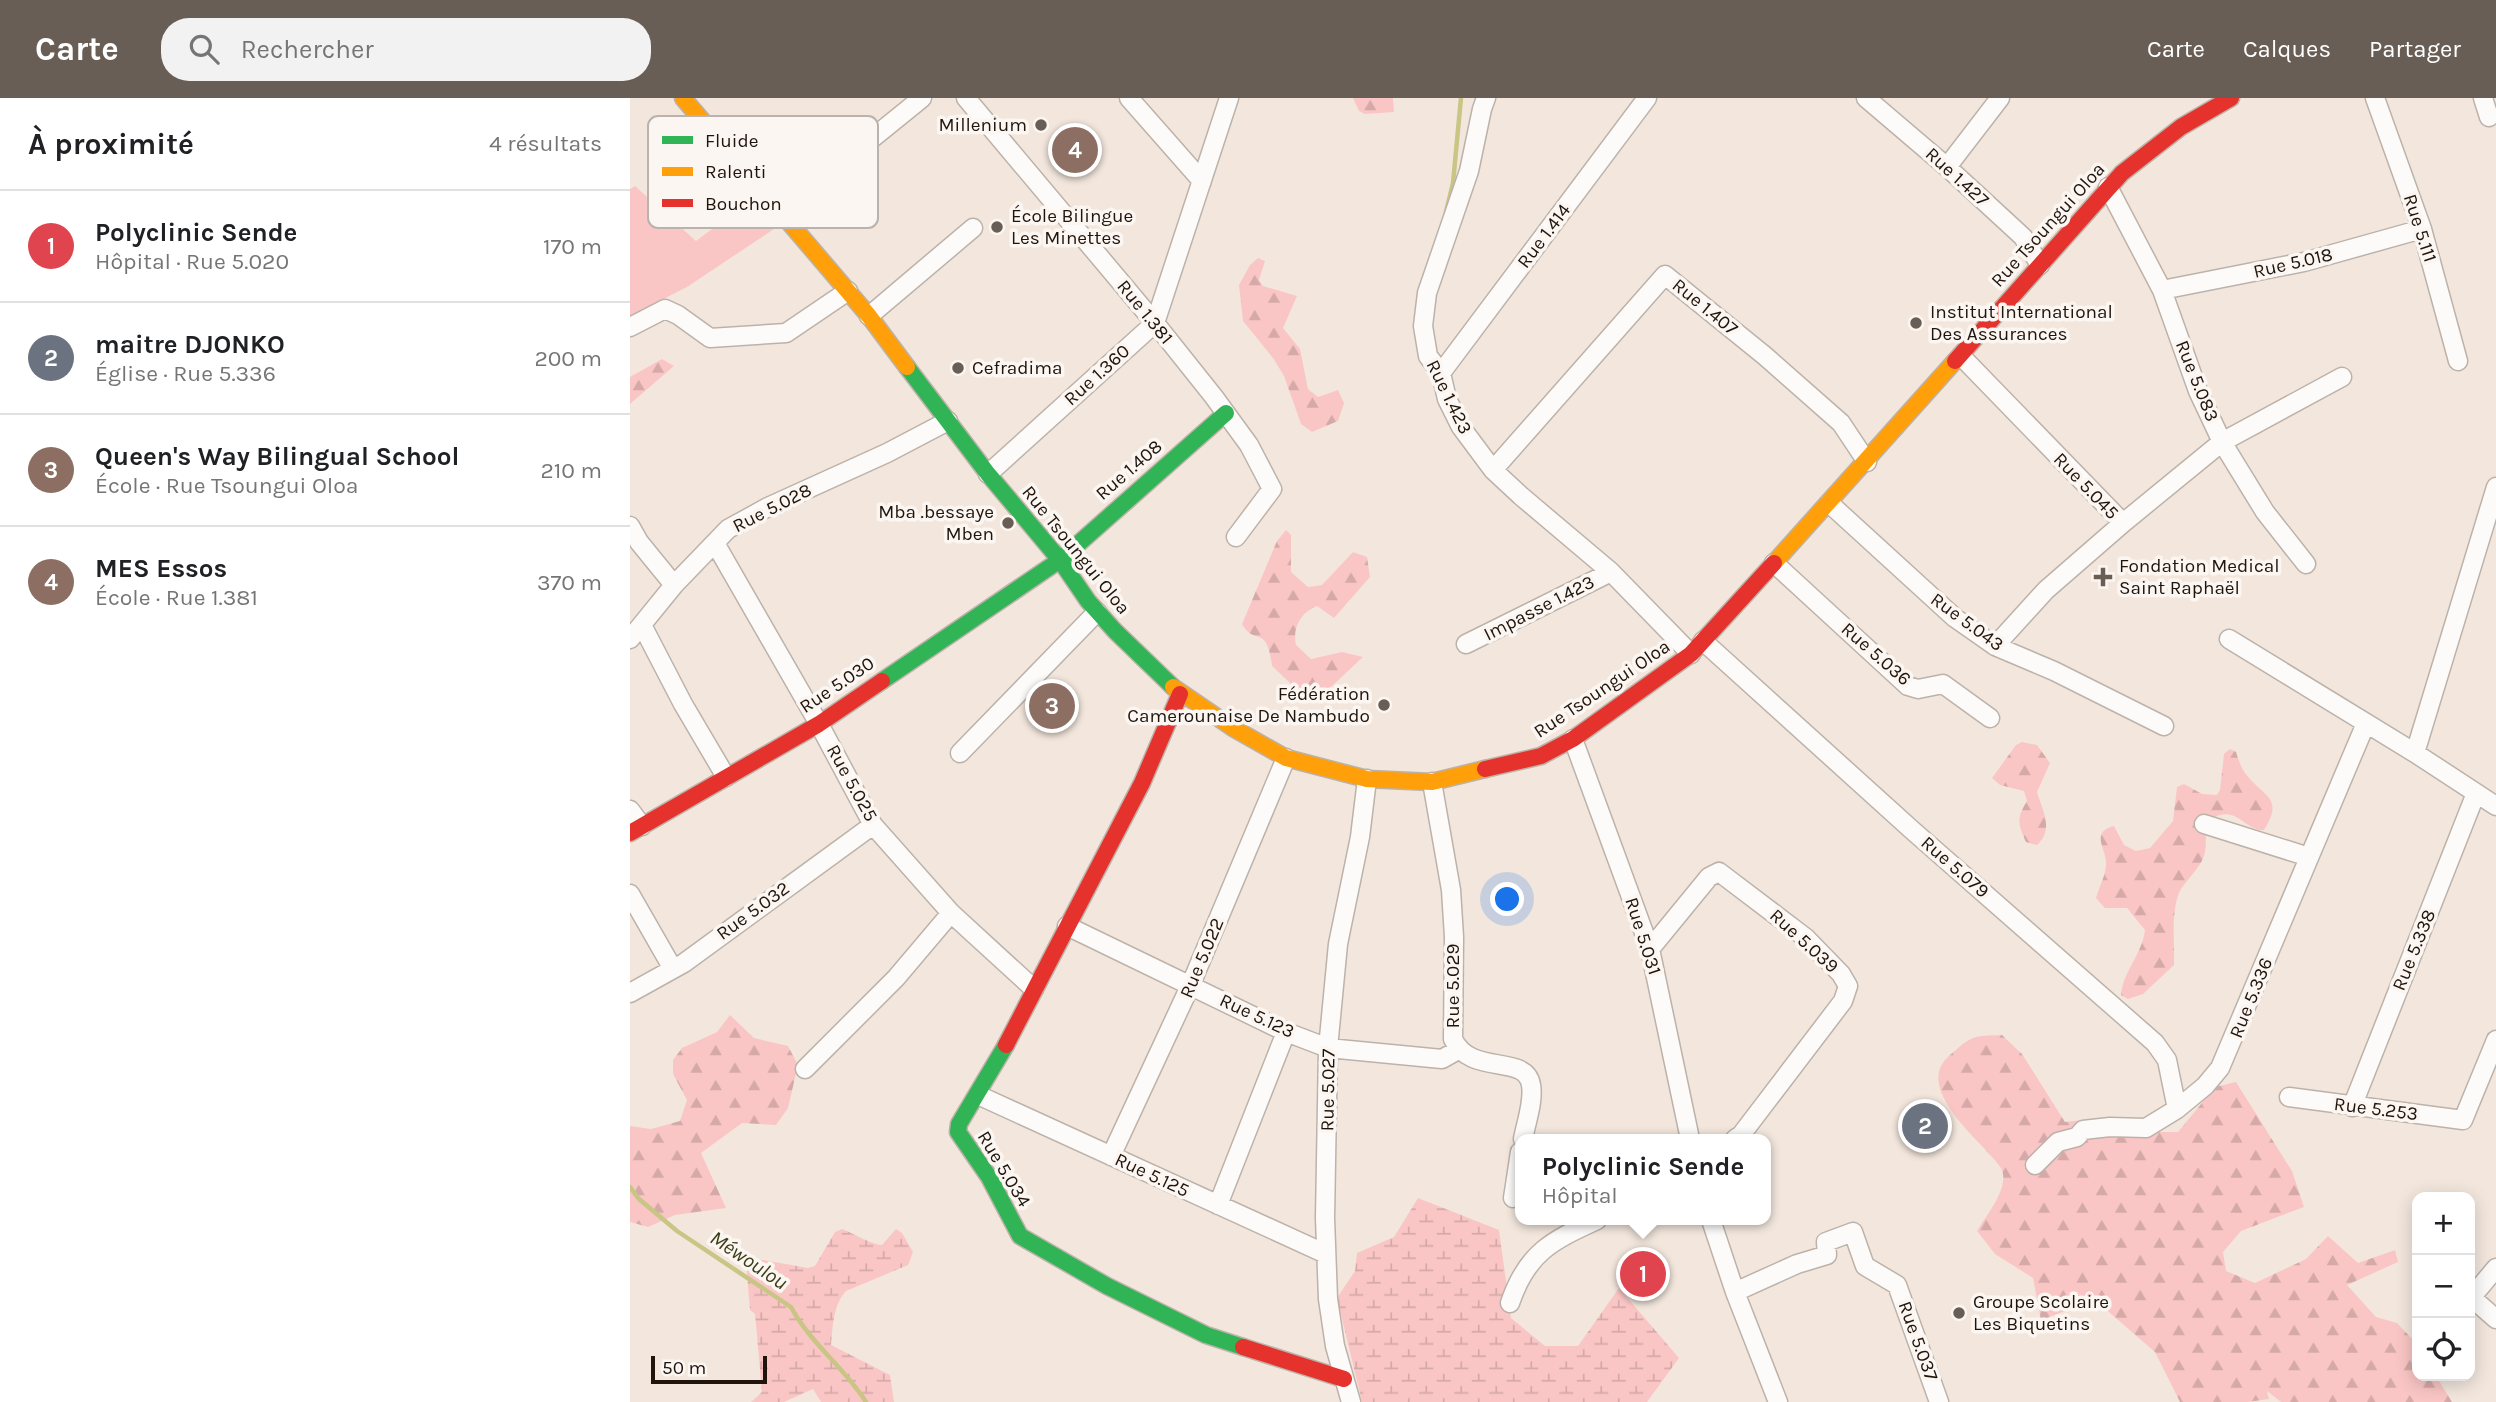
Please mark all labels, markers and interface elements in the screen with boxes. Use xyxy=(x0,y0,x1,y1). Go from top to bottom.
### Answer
search box xyxy=(161,18,651,81)
text: Carte xyxy=(35,30,119,68)
icon: search xyxy=(185,30,223,68)
text: Rechercher xyxy=(241,34,374,65)
text: Carte xyxy=(2147,35,2205,63)
text: Calques xyxy=(2243,35,2331,63)
text: Partager xyxy=(2369,35,2461,63)
place label: Millenium xyxy=(938,114,1027,136)
legend xyxy=(648,116,878,228)
marker: Millenium xyxy=(1033,117,1049,133)
pin: 4 xyxy=(1052,124,1098,176)
text: À proximité xyxy=(28,126,194,162)
text: 4 résultats xyxy=(489,130,602,157)
text: Fluide xyxy=(705,130,758,152)
street label: Rue 1.427 xyxy=(1921,143,1993,211)
street label: Rue Tsoungui Oloa xyxy=(1987,158,2109,292)
text: Ralenti xyxy=(705,161,766,183)
street label: Rue 5.111 xyxy=(2399,191,2441,265)
text: Bouchon xyxy=(705,193,782,215)
street label: Rue 1.414 xyxy=(1513,199,1575,272)
place label: École Bilingue Les Minettes xyxy=(1011,204,1133,249)
text: Polyclinic Sende xyxy=(95,217,297,248)
marker: École Bilingue Les Minettes xyxy=(989,219,1005,235)
text: 1 xyxy=(47,233,55,260)
text: 170 m xyxy=(543,233,602,260)
street label: Rue 5.018 xyxy=(2251,243,2335,283)
text: Hôpital · Rue 5.020 xyxy=(95,248,289,275)
street label: Rue 1.407 xyxy=(1668,274,1742,340)
street label: Rue 1.381 xyxy=(1112,275,1178,349)
place label: Institut International Des Assurances xyxy=(1930,301,2113,345)
marker: Institut International Des Assurances xyxy=(1908,315,1924,331)
text: maitre DJONKO xyxy=(95,329,285,360)
street label: Rue 5.083 xyxy=(2171,337,2223,425)
street label: Rue 1.360 xyxy=(1060,340,1134,410)
text: 2 xyxy=(44,345,58,372)
text: 200 m xyxy=(534,345,602,372)
street label: Rue 1.423 xyxy=(1422,356,1476,438)
place label: Cefradima xyxy=(972,357,1062,379)
text: Église · Rue 5.336 xyxy=(95,360,276,387)
marker: Cefradima xyxy=(950,360,966,376)
street label: Rue 1.408 xyxy=(1091,435,1167,505)
text: Queen's Way Bilingual School xyxy=(95,441,459,472)
street label: Rue 5.045 xyxy=(2049,448,2123,524)
text: 3 xyxy=(44,457,58,484)
text: 210 m xyxy=(540,457,602,484)
text: École · Rue Tsoungui Oloa xyxy=(95,472,358,499)
street label: Rue 5.028 xyxy=(729,479,815,537)
street label: Rue Tsoungui Oloa xyxy=(1017,481,1135,619)
place label: Mba .bessaye Mben xyxy=(878,501,994,545)
marker: Mba .bessaye Mben xyxy=(1000,515,1016,531)
text: MES Essos xyxy=(95,553,227,584)
place label: Fondation Medical Saint Raphaël xyxy=(2119,555,2280,599)
marker: Fondation Medical Saint Raphaël xyxy=(2093,567,2113,587)
text: 4 xyxy=(44,569,58,596)
text: 370 m xyxy=(537,569,602,596)
street label: Impasse 1.423 xyxy=(1480,571,1598,645)
text: École · Rue 1.381 xyxy=(95,584,258,611)
street label: Rue 5.043 xyxy=(1926,588,2008,656)
street label: Rue 5.036 xyxy=(1837,618,1915,690)
street label: Rue Tsoungui Oloa xyxy=(1530,635,1674,743)
street label: Rue 5.030 xyxy=(795,652,879,718)
pin: 3 xyxy=(1029,680,1075,732)
place label: Fédération Camerounaise De Nambudo xyxy=(1127,683,1370,727)
marker: Fédération Camerounaise De Nambudo xyxy=(1376,697,1392,713)
street label: Rue 5.025 xyxy=(822,741,882,825)
street label: Rue 5.079 xyxy=(1917,832,1993,902)
street label: Rue 5.032 xyxy=(712,877,794,945)
your location xyxy=(1490,882,1524,916)
street label: Rue 5.031 xyxy=(1620,894,1666,978)
street label: Rue 5.039 xyxy=(1765,904,1843,978)
street label: Rue 5.338 xyxy=(2388,906,2440,994)
street label: Rue 5.022 xyxy=(1175,915,1229,1001)
street label: Rue 5.029 xyxy=(1442,944,1464,1028)
street label: Rue 5.336 xyxy=(2225,955,2277,1041)
street label: Rue 5.123 xyxy=(1216,989,1298,1043)
street label: Rue 5.027 xyxy=(1316,1048,1340,1132)
street label: Rue 5.253 xyxy=(2333,1093,2419,1125)
pin: 2 xyxy=(1902,1100,1948,1152)
street label: Rue 5.034 xyxy=(973,1127,1035,1211)
popup xyxy=(1515,1134,1771,1225)
street label: Rue 5.125 xyxy=(1111,1148,1193,1202)
text: Polyclinic Sende xyxy=(1542,1151,1744,1182)
text: Hôpital xyxy=(1542,1182,1618,1209)
map controls xyxy=(2412,1192,2475,1381)
button: + xyxy=(2412,1192,2475,1255)
water label: Méwoulou xyxy=(706,1225,792,1295)
pin: 1 xyxy=(1620,1248,1666,1300)
button: − xyxy=(2412,1255,2475,1318)
place label: Groupe Scolaire Les Biquetins xyxy=(1973,1291,2109,1335)
street label: Rue 5.037 xyxy=(1893,1298,1943,1384)
marker: Groupe Scolaire Les Biquetins xyxy=(1951,1305,1967,1321)
button: locate xyxy=(2412,1318,2475,1381)
scale bar xyxy=(651,1353,766,1385)
text: 50 m xyxy=(662,1357,706,1379)

